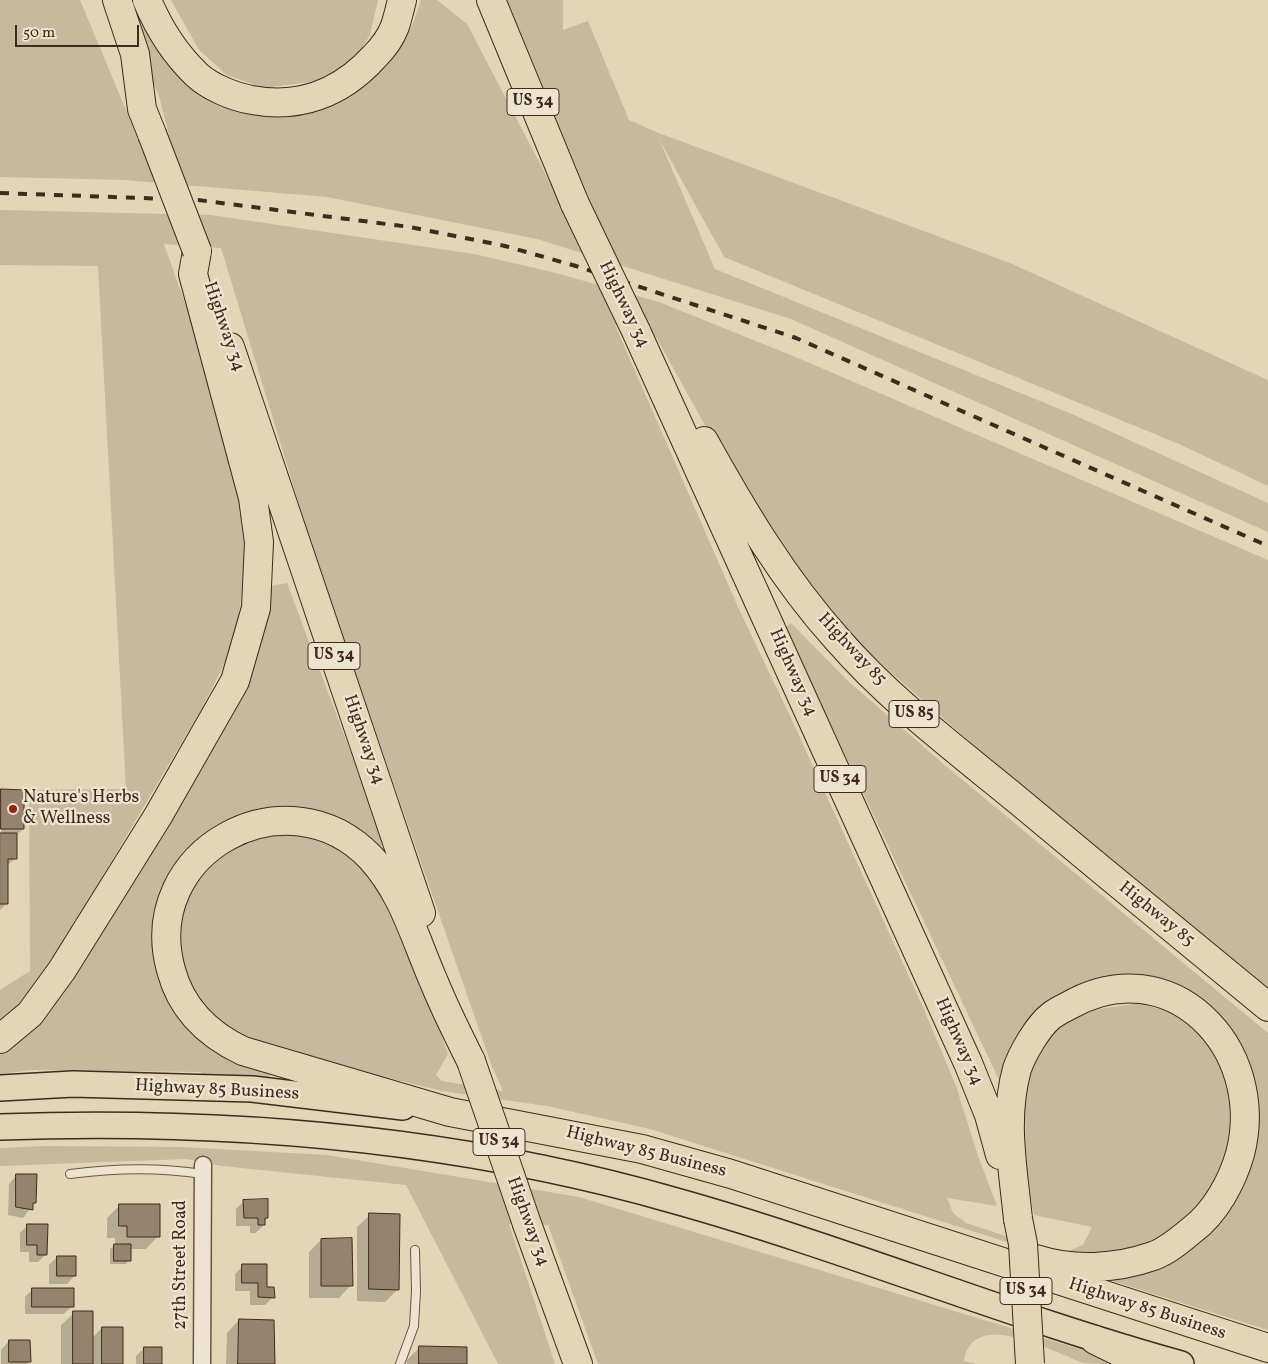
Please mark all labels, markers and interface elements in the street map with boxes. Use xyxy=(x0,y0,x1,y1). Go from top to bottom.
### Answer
scale bar xyxy=(18,15,141,47)
text: 50 m xyxy=(23,23,55,44)
road number: US 34 xyxy=(507,88,559,115)
street label: Highway 34 xyxy=(593,258,653,352)
street label: Highway 34 xyxy=(198,279,248,375)
street label: Highway 85 xyxy=(812,609,890,691)
street label: Highway 34 xyxy=(763,626,821,720)
road number: US 34 xyxy=(308,642,360,669)
street label: Highway 34 xyxy=(338,692,388,788)
road number: US 85 xyxy=(889,701,939,728)
road number: US 34 xyxy=(814,766,866,792)
place label: Nature's Herbs & Wellness xyxy=(23,788,139,831)
marker: Nature's Herbs & Wellness xyxy=(7,803,19,815)
street label: Highway 85 xyxy=(1114,878,1198,952)
street label: Highway 34 xyxy=(929,995,987,1089)
street label: Highway 85 Business xyxy=(134,1076,300,1106)
street label: Highway 85 Business xyxy=(564,1123,728,1183)
road number: US 34 xyxy=(473,1128,525,1156)
street label: Highway 34 xyxy=(501,1174,553,1270)
street label: 27th Street Road xyxy=(171,1200,193,1330)
street label: Highway 85 Business xyxy=(1066,1274,1228,1346)
road number: US 34 xyxy=(1000,1278,1052,1304)

